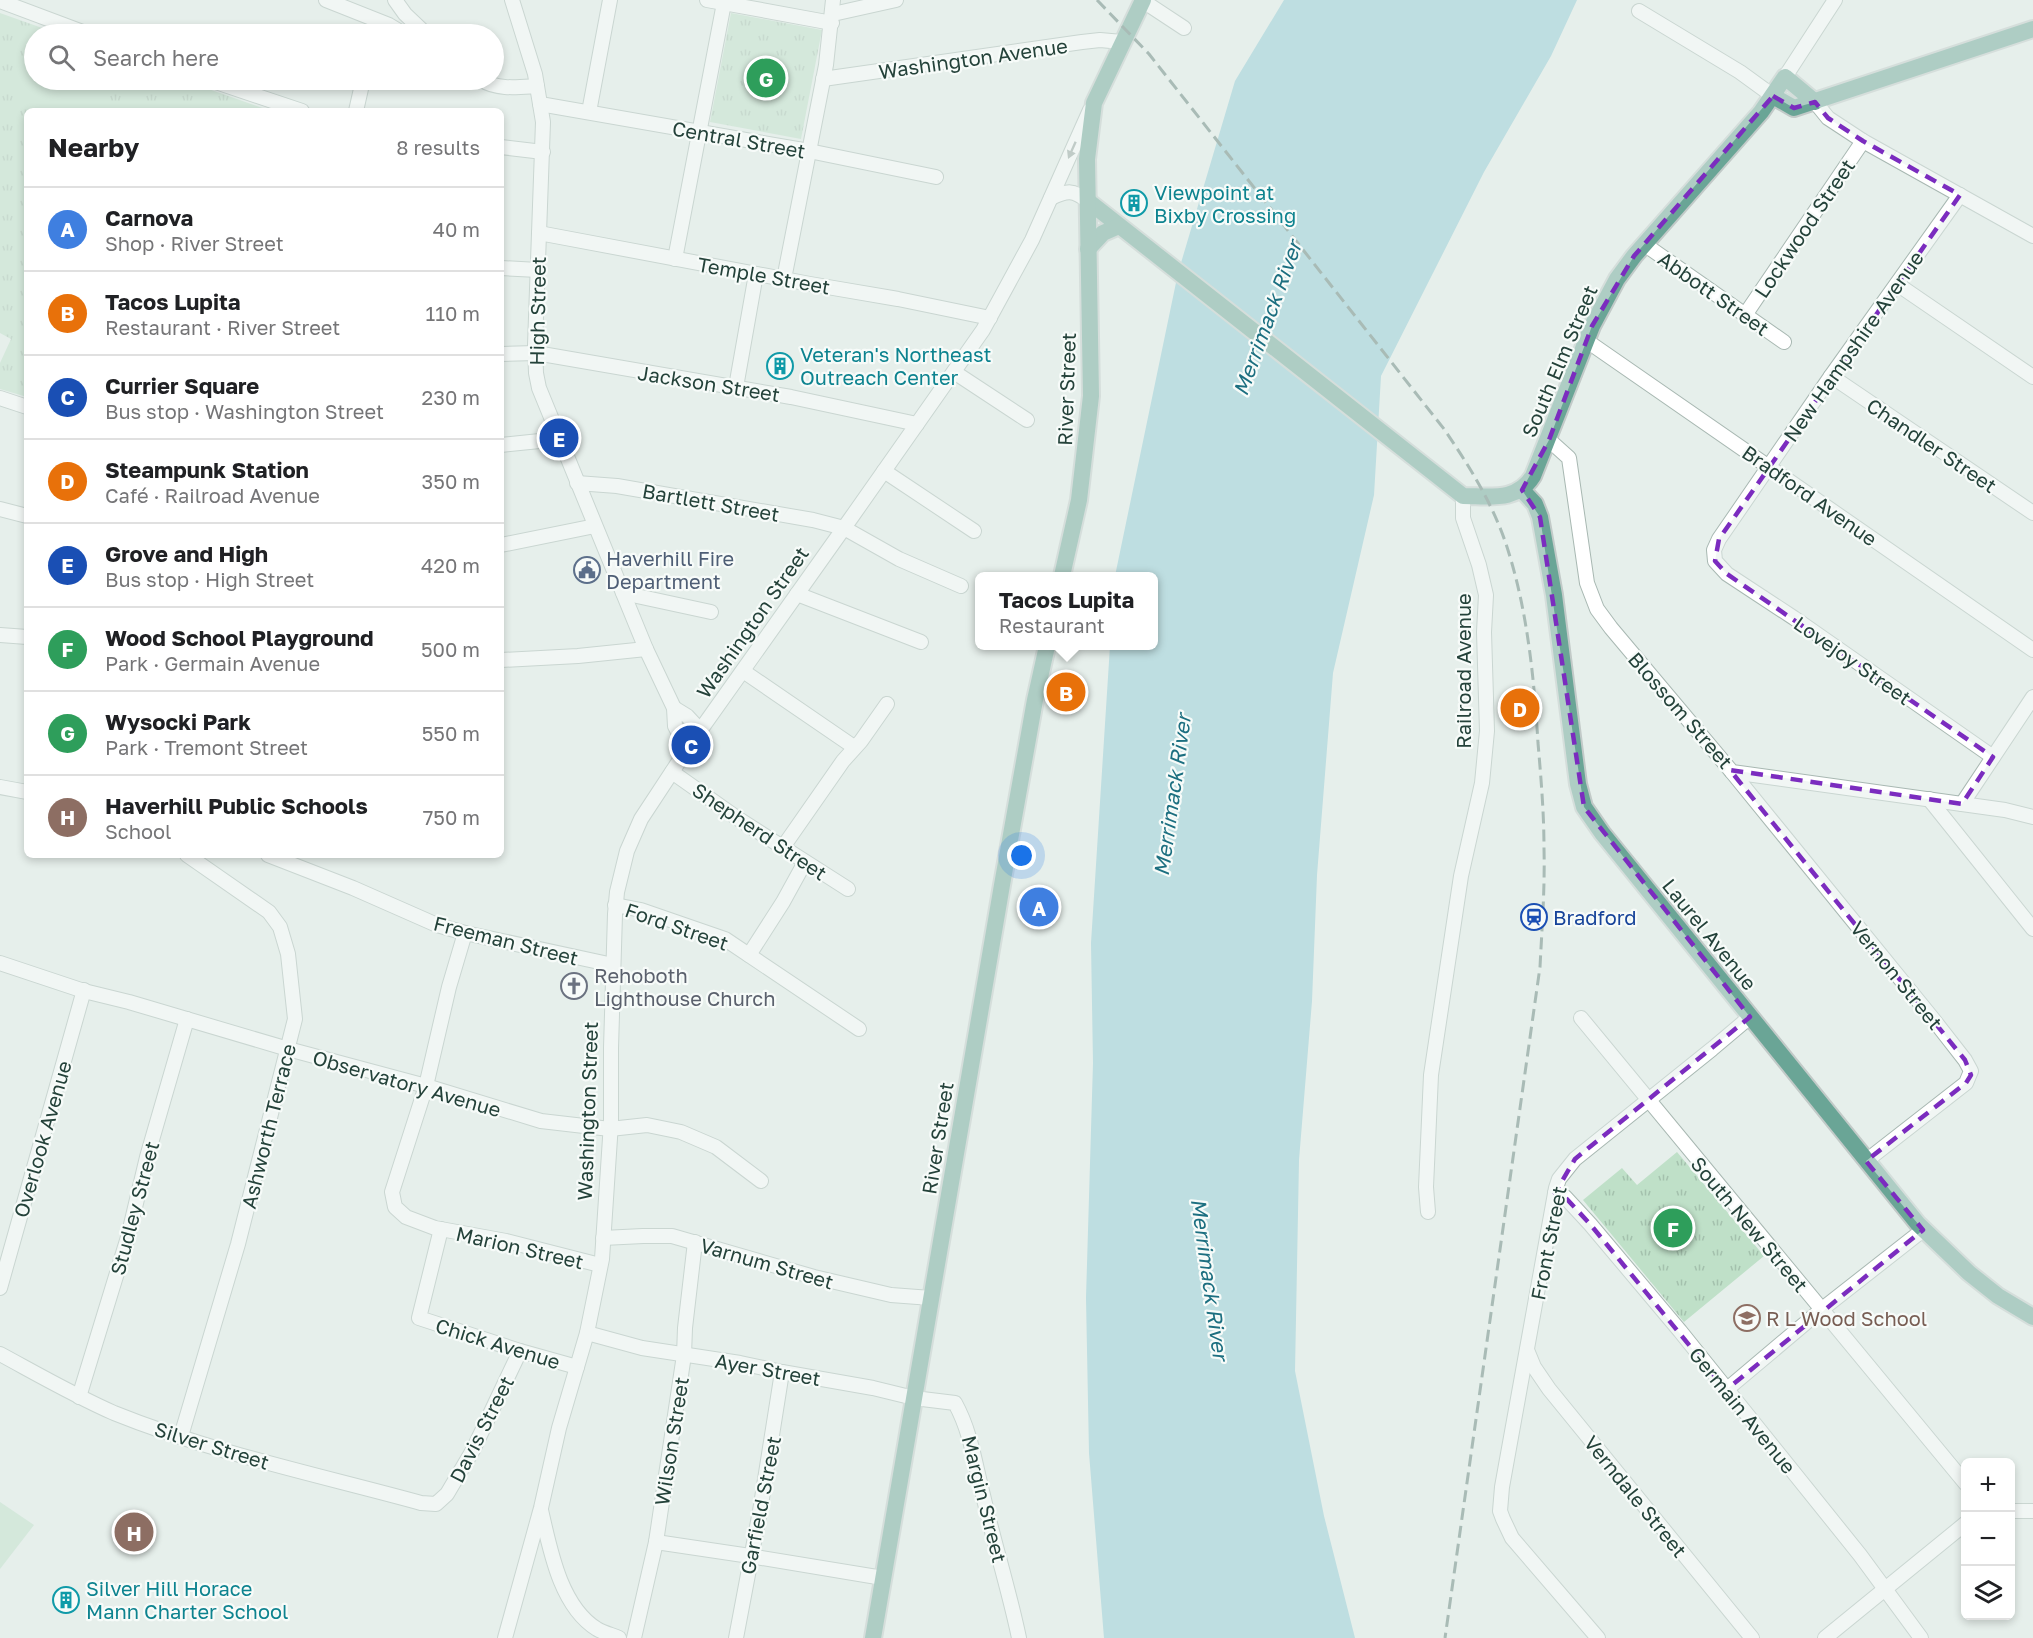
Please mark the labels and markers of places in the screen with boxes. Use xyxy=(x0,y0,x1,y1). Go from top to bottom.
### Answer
pin: G xyxy=(746,56,786,100)
place label: Viewpoint at Bixby Crossing xyxy=(1154,180,1296,227)
building icon: Viewpoint at Bixby Crossing xyxy=(1119,188,1149,218)
place label: Veteran's Northeast Outreach Center xyxy=(800,342,992,389)
building icon: Veteran's Northeast Outreach Center xyxy=(765,351,795,381)
pin: E xyxy=(540,416,578,460)
place label: Haverhill Fire Department xyxy=(606,546,734,593)
public building icon: Haverhill Fire Department xyxy=(572,555,602,585)
pin: B xyxy=(1046,670,1086,714)
pin: D xyxy=(1500,686,1540,730)
pin: C xyxy=(672,722,710,768)
pin: A xyxy=(1020,884,1058,930)
station icon: Bradford xyxy=(1519,902,1549,932)
place label: Bradford xyxy=(1553,905,1637,929)
place label: Rehoboth Lighthouse Church xyxy=(594,963,776,1010)
church icon: Rehoboth Lighthouse Church xyxy=(559,971,589,1001)
pin: F xyxy=(1654,1206,1692,1250)
school or university icon: R L Wood School xyxy=(1732,1303,1762,1333)
place label: R L Wood School xyxy=(1766,1306,1927,1330)
pin: H xyxy=(114,1510,154,1555)
place label: Silver Hill Horace Mann Charter School xyxy=(86,1576,288,1623)
building icon: Silver Hill Horace Mann Charter School xyxy=(51,1585,81,1615)

